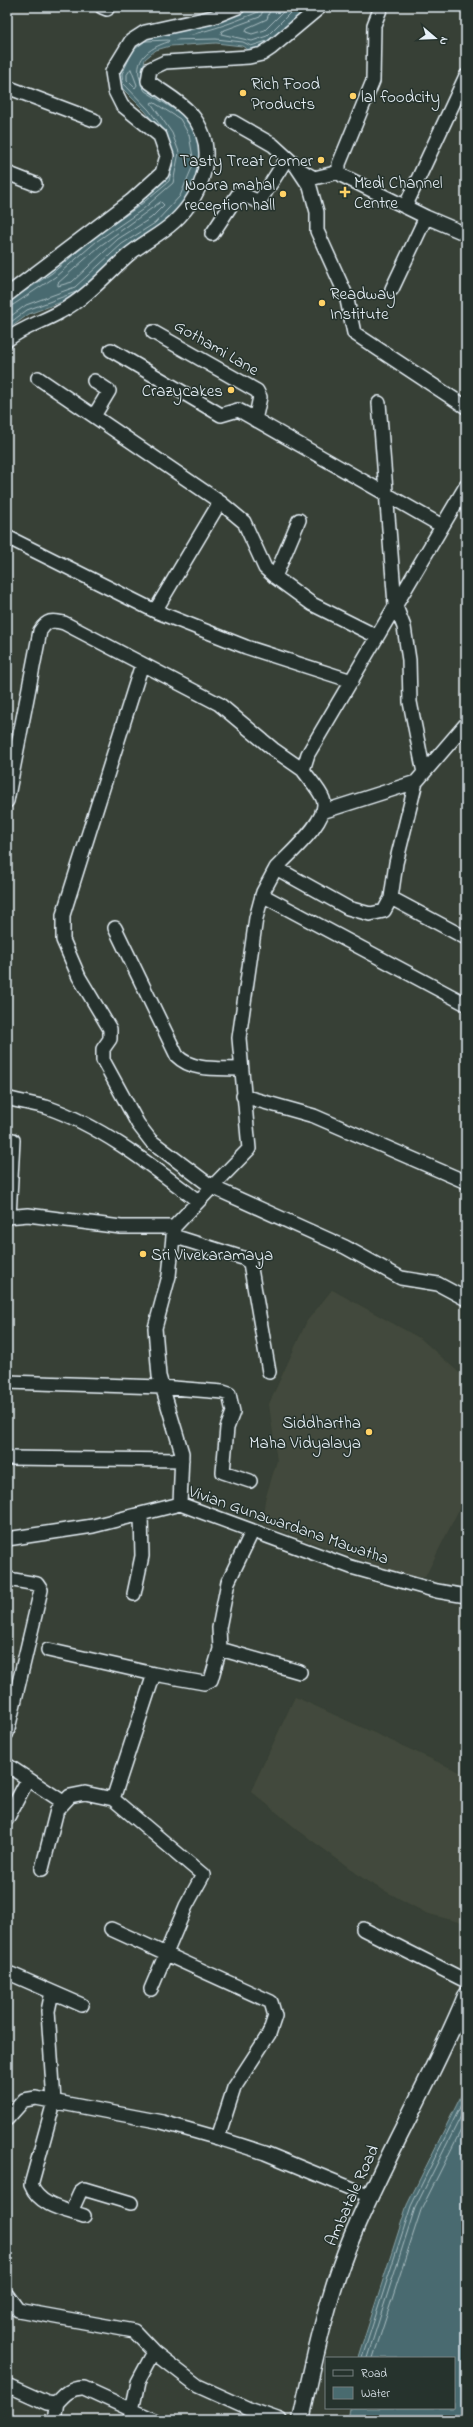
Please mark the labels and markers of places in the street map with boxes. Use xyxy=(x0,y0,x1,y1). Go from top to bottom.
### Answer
place label: Rich Food Products xyxy=(251,72,320,117)
place label: lal foodcity xyxy=(361,85,440,111)
marker: Rich Food Products xyxy=(238,88,248,98)
marker: lal foodcity xyxy=(348,91,358,101)
place label: Tasty Treat Corner xyxy=(180,149,314,175)
marker: Tasty Treat Corner xyxy=(316,155,326,165)
place label: Medi Channel Centre xyxy=(354,171,443,216)
place label: Noora mahal reception hall xyxy=(184,173,275,218)
marker: Medi Channel Centre xyxy=(339,186,351,198)
marker: Noora mahal reception hall xyxy=(278,189,288,199)
place label: Readway Institute xyxy=(330,282,396,327)
marker: Readway Institute xyxy=(317,298,327,308)
place label: Crazycakes xyxy=(142,379,223,405)
marker: Crazycakes xyxy=(226,385,236,395)
place label: Sri Vivekaramaya xyxy=(151,1243,273,1269)
marker: Sri Vivekaramaya xyxy=(138,1249,148,1259)
place label: Siddhartha Maha Vidyalaya xyxy=(249,1411,361,1457)
marker: Siddhartha Maha Vidyalaya xyxy=(364,1427,374,1437)

